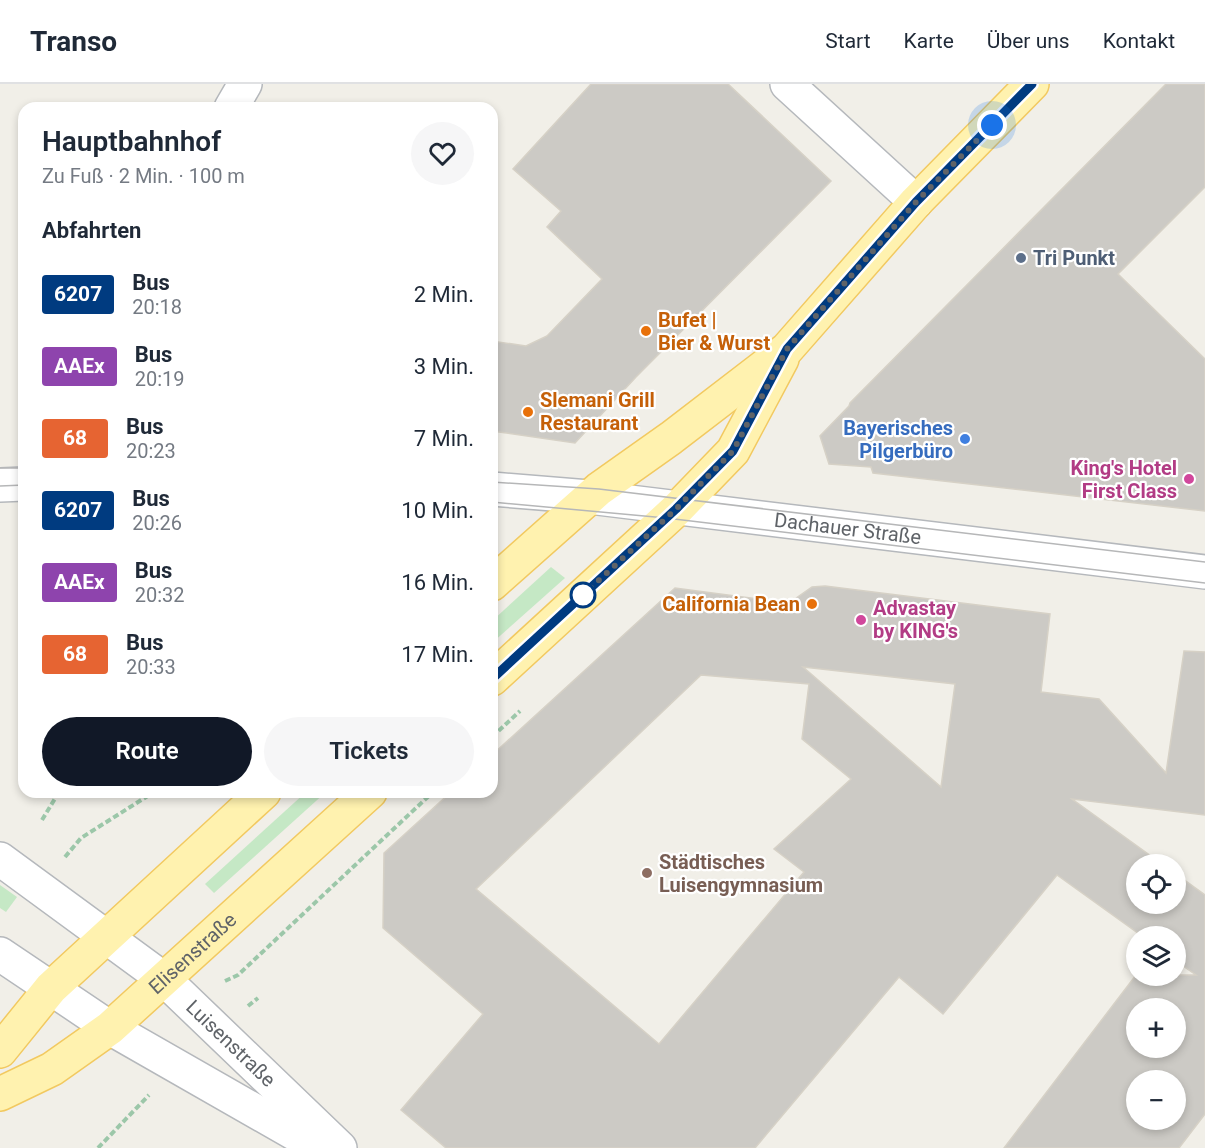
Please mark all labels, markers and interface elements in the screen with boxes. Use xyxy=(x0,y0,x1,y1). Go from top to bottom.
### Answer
text: Transo xyxy=(30,25,117,58)
text: Start xyxy=(825,29,871,53)
text: Karte xyxy=(904,29,954,53)
text: Über uns xyxy=(987,29,1070,53)
text: Kontakt xyxy=(1103,29,1175,53)
your location xyxy=(977,110,1007,140)
button: heart xyxy=(411,122,474,185)
text: Hauptbahnhof xyxy=(42,125,221,158)
text: Zu Fuß · 2 Min. · 100 m xyxy=(42,164,245,188)
text: Abfahrten xyxy=(42,218,141,243)
place label: Tri Punkt xyxy=(1033,246,1115,270)
marker: Tri Punkt xyxy=(1014,251,1028,265)
text: Bus xyxy=(132,270,170,295)
text: 6207 xyxy=(54,282,102,306)
text: 2 Min. xyxy=(414,282,474,307)
text: 20:18 xyxy=(132,295,182,319)
place label: Bufet | Bier & Wurst xyxy=(658,308,770,355)
marker: Bufet | Bier & Wurst xyxy=(639,324,653,338)
text: Bus xyxy=(135,342,172,367)
text: AAEx xyxy=(54,354,105,378)
text: 3 Min. xyxy=(414,354,474,379)
text: 20:19 xyxy=(135,367,185,391)
place label: Slemani Grill Restaurant xyxy=(540,388,655,435)
marker: Slemani Grill Restaurant xyxy=(521,405,535,419)
text: Bus xyxy=(126,414,164,439)
place label: Bayerisches Pilgerbüro xyxy=(843,416,953,463)
text: 68 xyxy=(63,426,87,450)
text: 7 Min. xyxy=(414,426,474,451)
marker: Bayerisches Pilgerbüro xyxy=(958,432,972,446)
text: 20:23 xyxy=(126,439,176,463)
place label: King's Hotel First Class xyxy=(1070,456,1177,503)
marker: King's Hotel First Class xyxy=(1182,472,1196,486)
text: Bus xyxy=(132,486,170,511)
text: 6207 xyxy=(54,498,102,522)
text: 10 Min. xyxy=(401,498,474,523)
street label: Dachauer Straße xyxy=(773,508,923,549)
text: 20:26 xyxy=(132,511,182,535)
text: Bus xyxy=(135,558,172,583)
text: AAEx xyxy=(54,570,105,594)
text: 16 Min. xyxy=(401,570,474,595)
unlabelled marker xyxy=(570,582,596,608)
text: 20:32 xyxy=(135,583,185,607)
place label: California Bean xyxy=(662,592,800,616)
place label: Advastay by KING's xyxy=(873,596,958,643)
marker: California Bean xyxy=(805,597,819,611)
marker: Advastay by KING's xyxy=(854,613,868,627)
text: Bus xyxy=(126,630,164,655)
text: 68 xyxy=(63,642,87,666)
text: 17 Min. xyxy=(401,642,474,667)
text: 20:33 xyxy=(126,655,176,679)
button: Route xyxy=(42,717,252,786)
button: Tickets xyxy=(264,717,474,786)
place label: Städtisches Luisengymnasium xyxy=(659,850,823,897)
map controls xyxy=(1126,854,1186,1130)
button: locate xyxy=(1126,854,1186,914)
marker: Städtisches Luisengymnasium xyxy=(640,866,654,880)
street label: Elisenstraße xyxy=(144,907,241,999)
button: layers xyxy=(1126,926,1186,986)
street label: Luisenstraße xyxy=(181,995,281,1092)
button: + xyxy=(1126,998,1186,1058)
button: − xyxy=(1126,1070,1186,1130)

